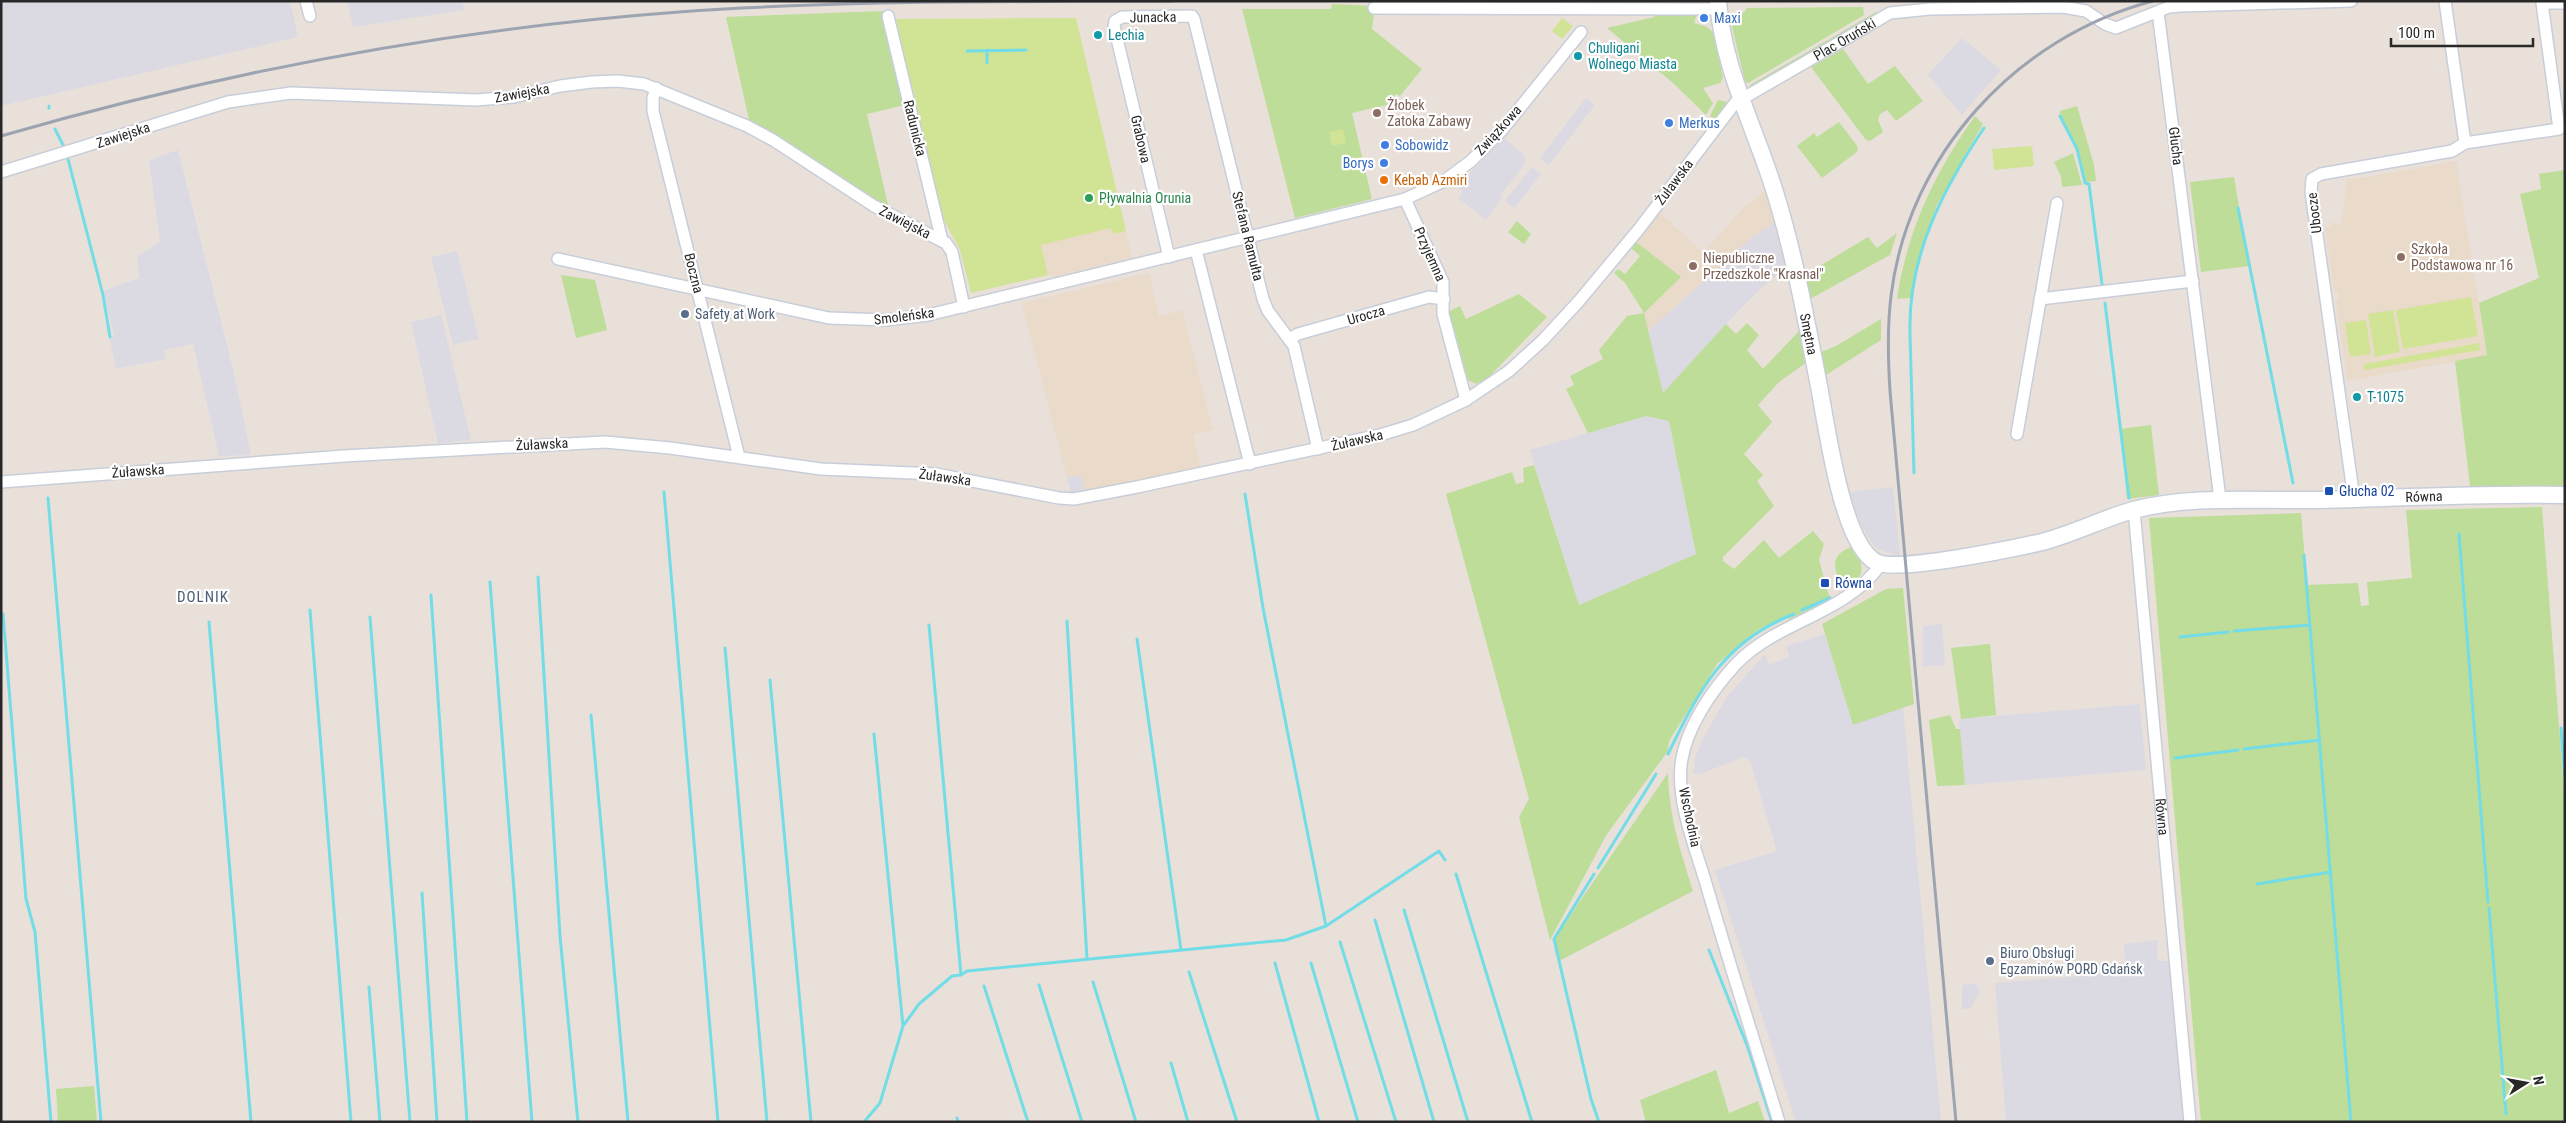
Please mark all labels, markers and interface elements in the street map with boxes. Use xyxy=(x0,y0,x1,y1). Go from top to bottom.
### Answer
street label: Junacka xyxy=(1130,9,1176,25)
place label: Maxi xyxy=(1714,10,1741,26)
marker: Maxi xyxy=(1698,12,1710,24)
street label: Plac Oruński xyxy=(1810,15,1879,64)
scale bar xyxy=(2391,15,2534,47)
text: 100 m xyxy=(2398,24,2435,42)
place label: Lechia xyxy=(1108,27,1144,43)
marker: Lechia xyxy=(1092,29,1104,41)
place label: Chuligani Wolnego Miasta xyxy=(1588,40,1677,72)
marker: Chuligani Wolnego Miasta xyxy=(1572,50,1584,62)
street label: Zawiejska xyxy=(493,80,551,106)
place label: Żłobek Zatoka Zabawy xyxy=(1387,97,1471,129)
street label: Radunicka xyxy=(900,98,930,158)
street label: Związkowa xyxy=(1471,102,1525,158)
marker: Żłobek Zatoka Zabawy xyxy=(1371,107,1383,119)
street label: Grabowa xyxy=(1128,113,1154,165)
place label: Merkus xyxy=(1679,115,1720,131)
marker: Merkus xyxy=(1663,117,1675,129)
street label: Zawiejska xyxy=(94,119,152,151)
street label: Głucha xyxy=(2166,126,2186,166)
place label: Sobowidz xyxy=(1395,137,1449,153)
marker: Sobowidz xyxy=(1379,139,1391,151)
place label: Borys xyxy=(1343,155,1374,171)
street label: Żuławska xyxy=(1652,156,1696,208)
marker: Borys xyxy=(1378,157,1390,169)
place label: Kebab Azmiri xyxy=(1394,172,1467,188)
marker: Kebab Azmiri xyxy=(1378,174,1390,186)
place label: Pływalnia Orunia xyxy=(1099,190,1191,206)
street label: Stefana Ramułta xyxy=(1229,190,1267,282)
street label: Ubocze xyxy=(2304,191,2324,234)
marker: Pływalnia Orunia xyxy=(1083,192,1095,204)
street label: Zawiejska xyxy=(877,202,933,242)
street label: Przyjemna xyxy=(1411,224,1449,284)
place label: Szkoła Podstawowa nr 16 xyxy=(2411,241,2513,273)
place label: Niepubliczne Przedszkole "Krasnal" xyxy=(1703,250,1824,282)
street label: Boczna xyxy=(681,251,707,295)
marker: Szkoła Podstawowa nr 16 xyxy=(2395,251,2407,263)
marker: Niepubliczne Przedszkole "Krasnal" xyxy=(1687,260,1699,272)
street label: Urocza xyxy=(1345,302,1387,328)
street label: Smoleńska xyxy=(873,304,935,328)
place label: Safety at Work xyxy=(695,306,776,322)
marker: Safety at Work xyxy=(679,308,691,320)
street label: Smętna xyxy=(1797,312,1821,356)
place label: T-1075 xyxy=(2367,389,2404,405)
marker: T-1075 xyxy=(2351,391,2363,403)
street label: Żuławska xyxy=(1330,426,1384,454)
street label: Żuławska xyxy=(515,435,569,453)
street label: Żuławska xyxy=(111,461,165,481)
street label: Żuławska xyxy=(918,465,972,489)
place label: Głucha 02 xyxy=(2339,483,2395,499)
marker: Głucha 02 xyxy=(2323,485,2335,497)
street label: Równa xyxy=(2405,488,2443,505)
place label: Równa xyxy=(1835,575,1872,591)
marker: Równa xyxy=(1819,577,1831,589)
district label: DOLNIK xyxy=(177,588,229,606)
street label: Wschodnia xyxy=(1676,786,1704,848)
street label: Równa xyxy=(2152,798,2172,836)
place label: Biuro Obsługi Egzaminów PORD Gdańsk xyxy=(2000,945,2143,977)
marker: Biuro Obsługi Egzaminów PORD Gdańsk xyxy=(1984,955,1996,967)
north arrow xyxy=(2501,1058,2551,1108)
text: N xyxy=(2530,1075,2547,1086)

